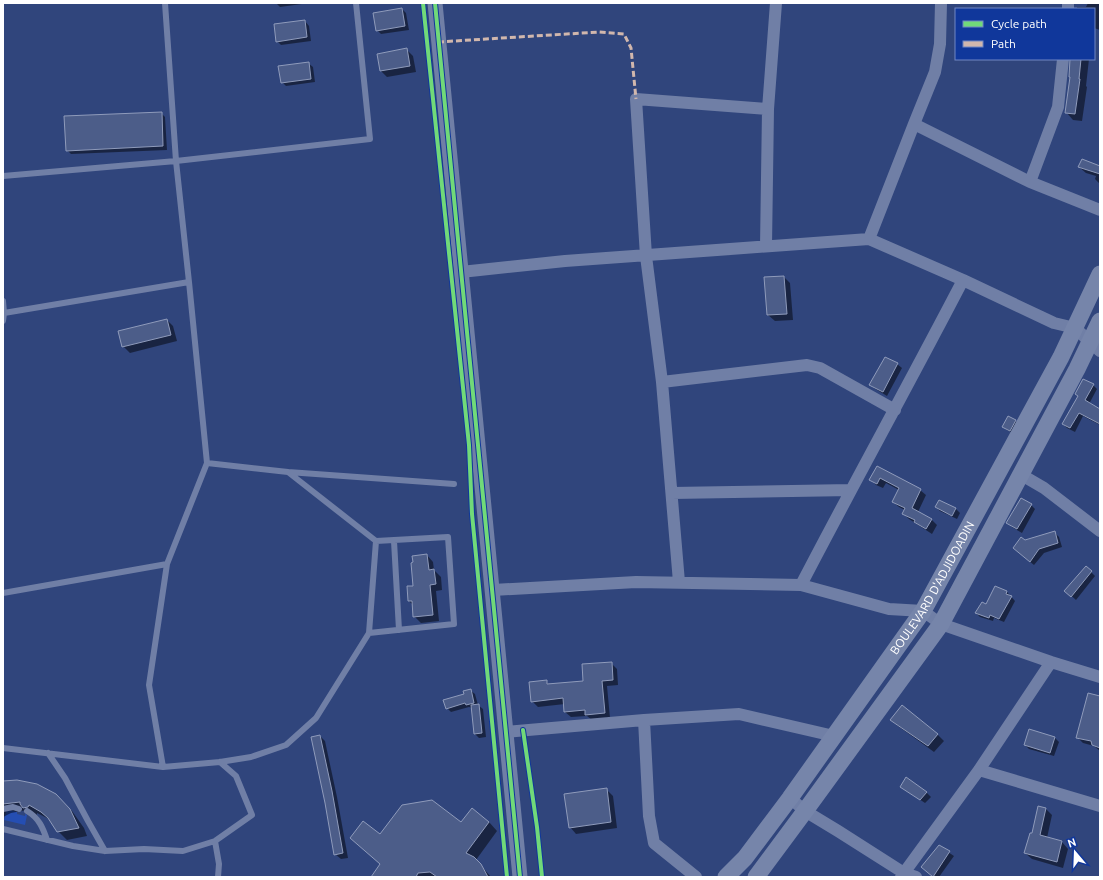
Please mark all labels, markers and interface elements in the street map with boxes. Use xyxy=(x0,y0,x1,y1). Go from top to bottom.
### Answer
legend xyxy=(955,8,1095,60)
text: Cycle path xyxy=(991,17,1047,30)
text: Path xyxy=(991,37,1016,50)
street label: BOULEVARD D'ADJIDOADIN xyxy=(887,519,977,657)
north arrow xyxy=(1055,832,1095,872)
text: N xyxy=(1066,836,1078,850)

